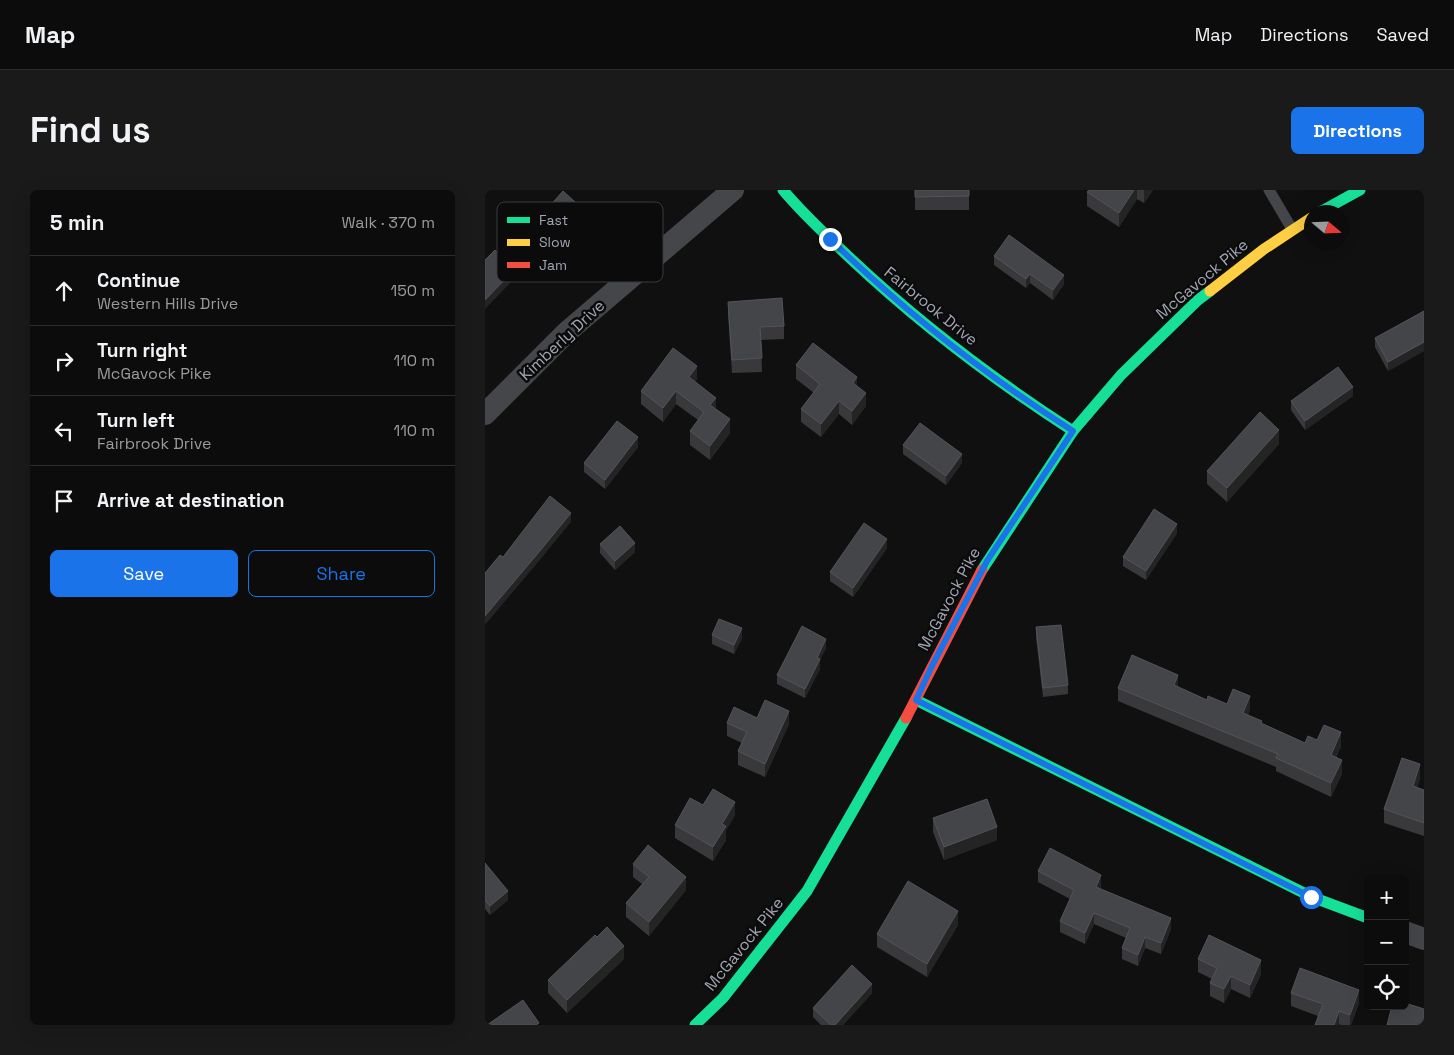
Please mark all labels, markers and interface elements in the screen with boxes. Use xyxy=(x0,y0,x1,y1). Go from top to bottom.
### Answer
text: Map xyxy=(25,19,75,50)
text: Map xyxy=(1195,23,1232,46)
text: Directions xyxy=(1260,23,1349,46)
text: Saved xyxy=(1377,23,1429,46)
button: Directions xyxy=(1291,107,1424,154)
text: Find us xyxy=(30,108,151,152)
legend xyxy=(497,202,663,282)
north arrow xyxy=(1304,205,1349,250)
text: 5 min xyxy=(50,209,104,236)
text: Fast xyxy=(539,211,568,229)
text: Walk · 370 m xyxy=(342,212,435,233)
route end xyxy=(819,228,842,251)
text: Slow xyxy=(539,233,571,251)
street label: McGavock Pike xyxy=(1151,234,1253,324)
text: Jam xyxy=(539,256,567,274)
street label: Fairbrook Drive xyxy=(880,262,982,350)
text: Continue xyxy=(97,268,180,293)
icon: ahead xyxy=(50,277,78,305)
text: 150 m xyxy=(391,280,435,301)
text: Western Hills Drive xyxy=(97,293,238,314)
street label: Kimberly Drive xyxy=(515,295,609,385)
text: Turn right xyxy=(97,338,187,363)
icon: right xyxy=(50,347,78,375)
text: 110 m xyxy=(393,350,435,371)
text: McGavock Pike xyxy=(97,363,211,384)
text: Turn left xyxy=(97,408,175,433)
icon: left xyxy=(50,417,78,445)
text: 110 m xyxy=(393,420,435,441)
text: Fairbrook Drive xyxy=(97,433,212,454)
icon: arrive xyxy=(50,487,78,515)
text: Arrive at destination xyxy=(97,488,285,513)
street label: McGavock Pike xyxy=(913,544,985,654)
button: Save xyxy=(50,550,238,597)
button: Share xyxy=(248,550,435,597)
map controls xyxy=(1364,875,1409,1010)
button: + xyxy=(1364,875,1409,920)
route start xyxy=(1300,886,1323,909)
street label: McGavock Pike xyxy=(700,893,788,995)
button: − xyxy=(1364,920,1409,965)
button: locate xyxy=(1364,965,1409,1010)

